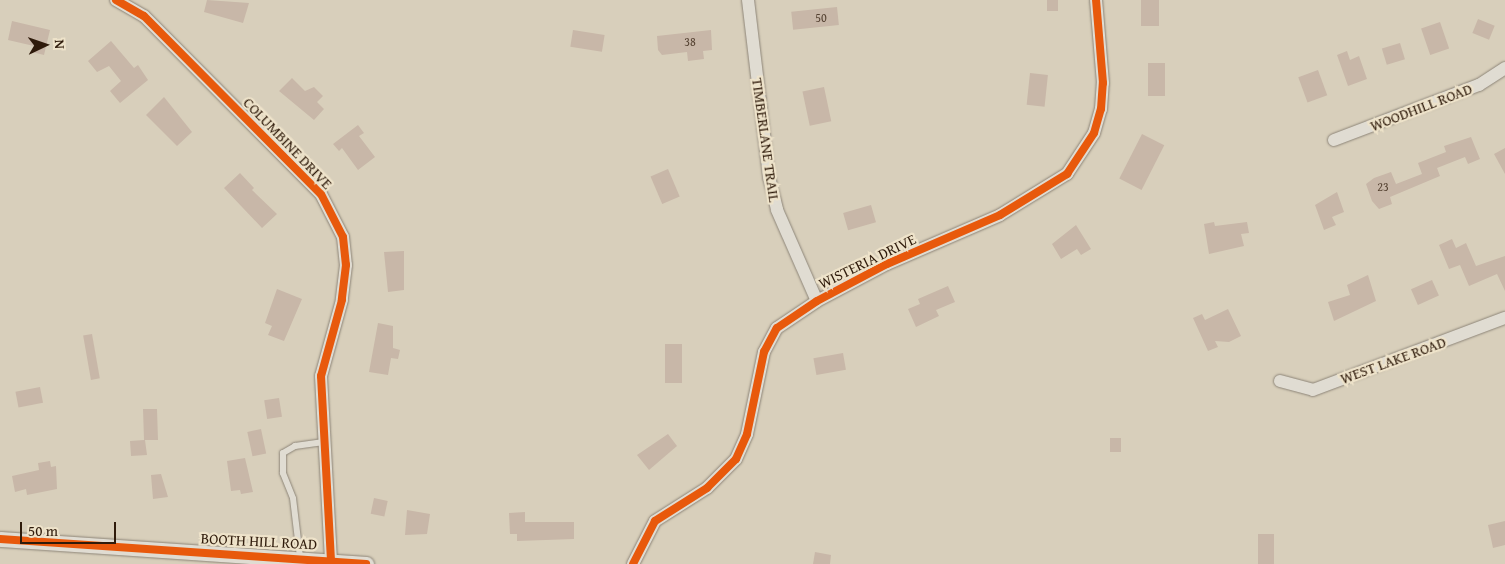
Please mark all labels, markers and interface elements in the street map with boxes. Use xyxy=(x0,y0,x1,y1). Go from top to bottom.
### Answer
house number: 50 xyxy=(815,11,827,25)
north arrow xyxy=(20,20,70,70)
house number: 38 xyxy=(684,35,696,49)
text: N xyxy=(50,39,70,49)
street label: TIMBERLANE TRAIL xyxy=(748,77,784,203)
street label: WOODHILL ROAD xyxy=(1367,79,1475,135)
street label: COLUMBINE DRIVE xyxy=(240,93,336,193)
house number: 23 xyxy=(1377,180,1389,194)
street label: WISTERIA DRIVE xyxy=(815,230,919,292)
street label: WEST LAKE ROAD xyxy=(1338,333,1448,387)
scale bar xyxy=(22,512,119,544)
text: 50 m xyxy=(28,520,58,541)
street label: BOOTH HILL ROAD xyxy=(200,529,318,553)

